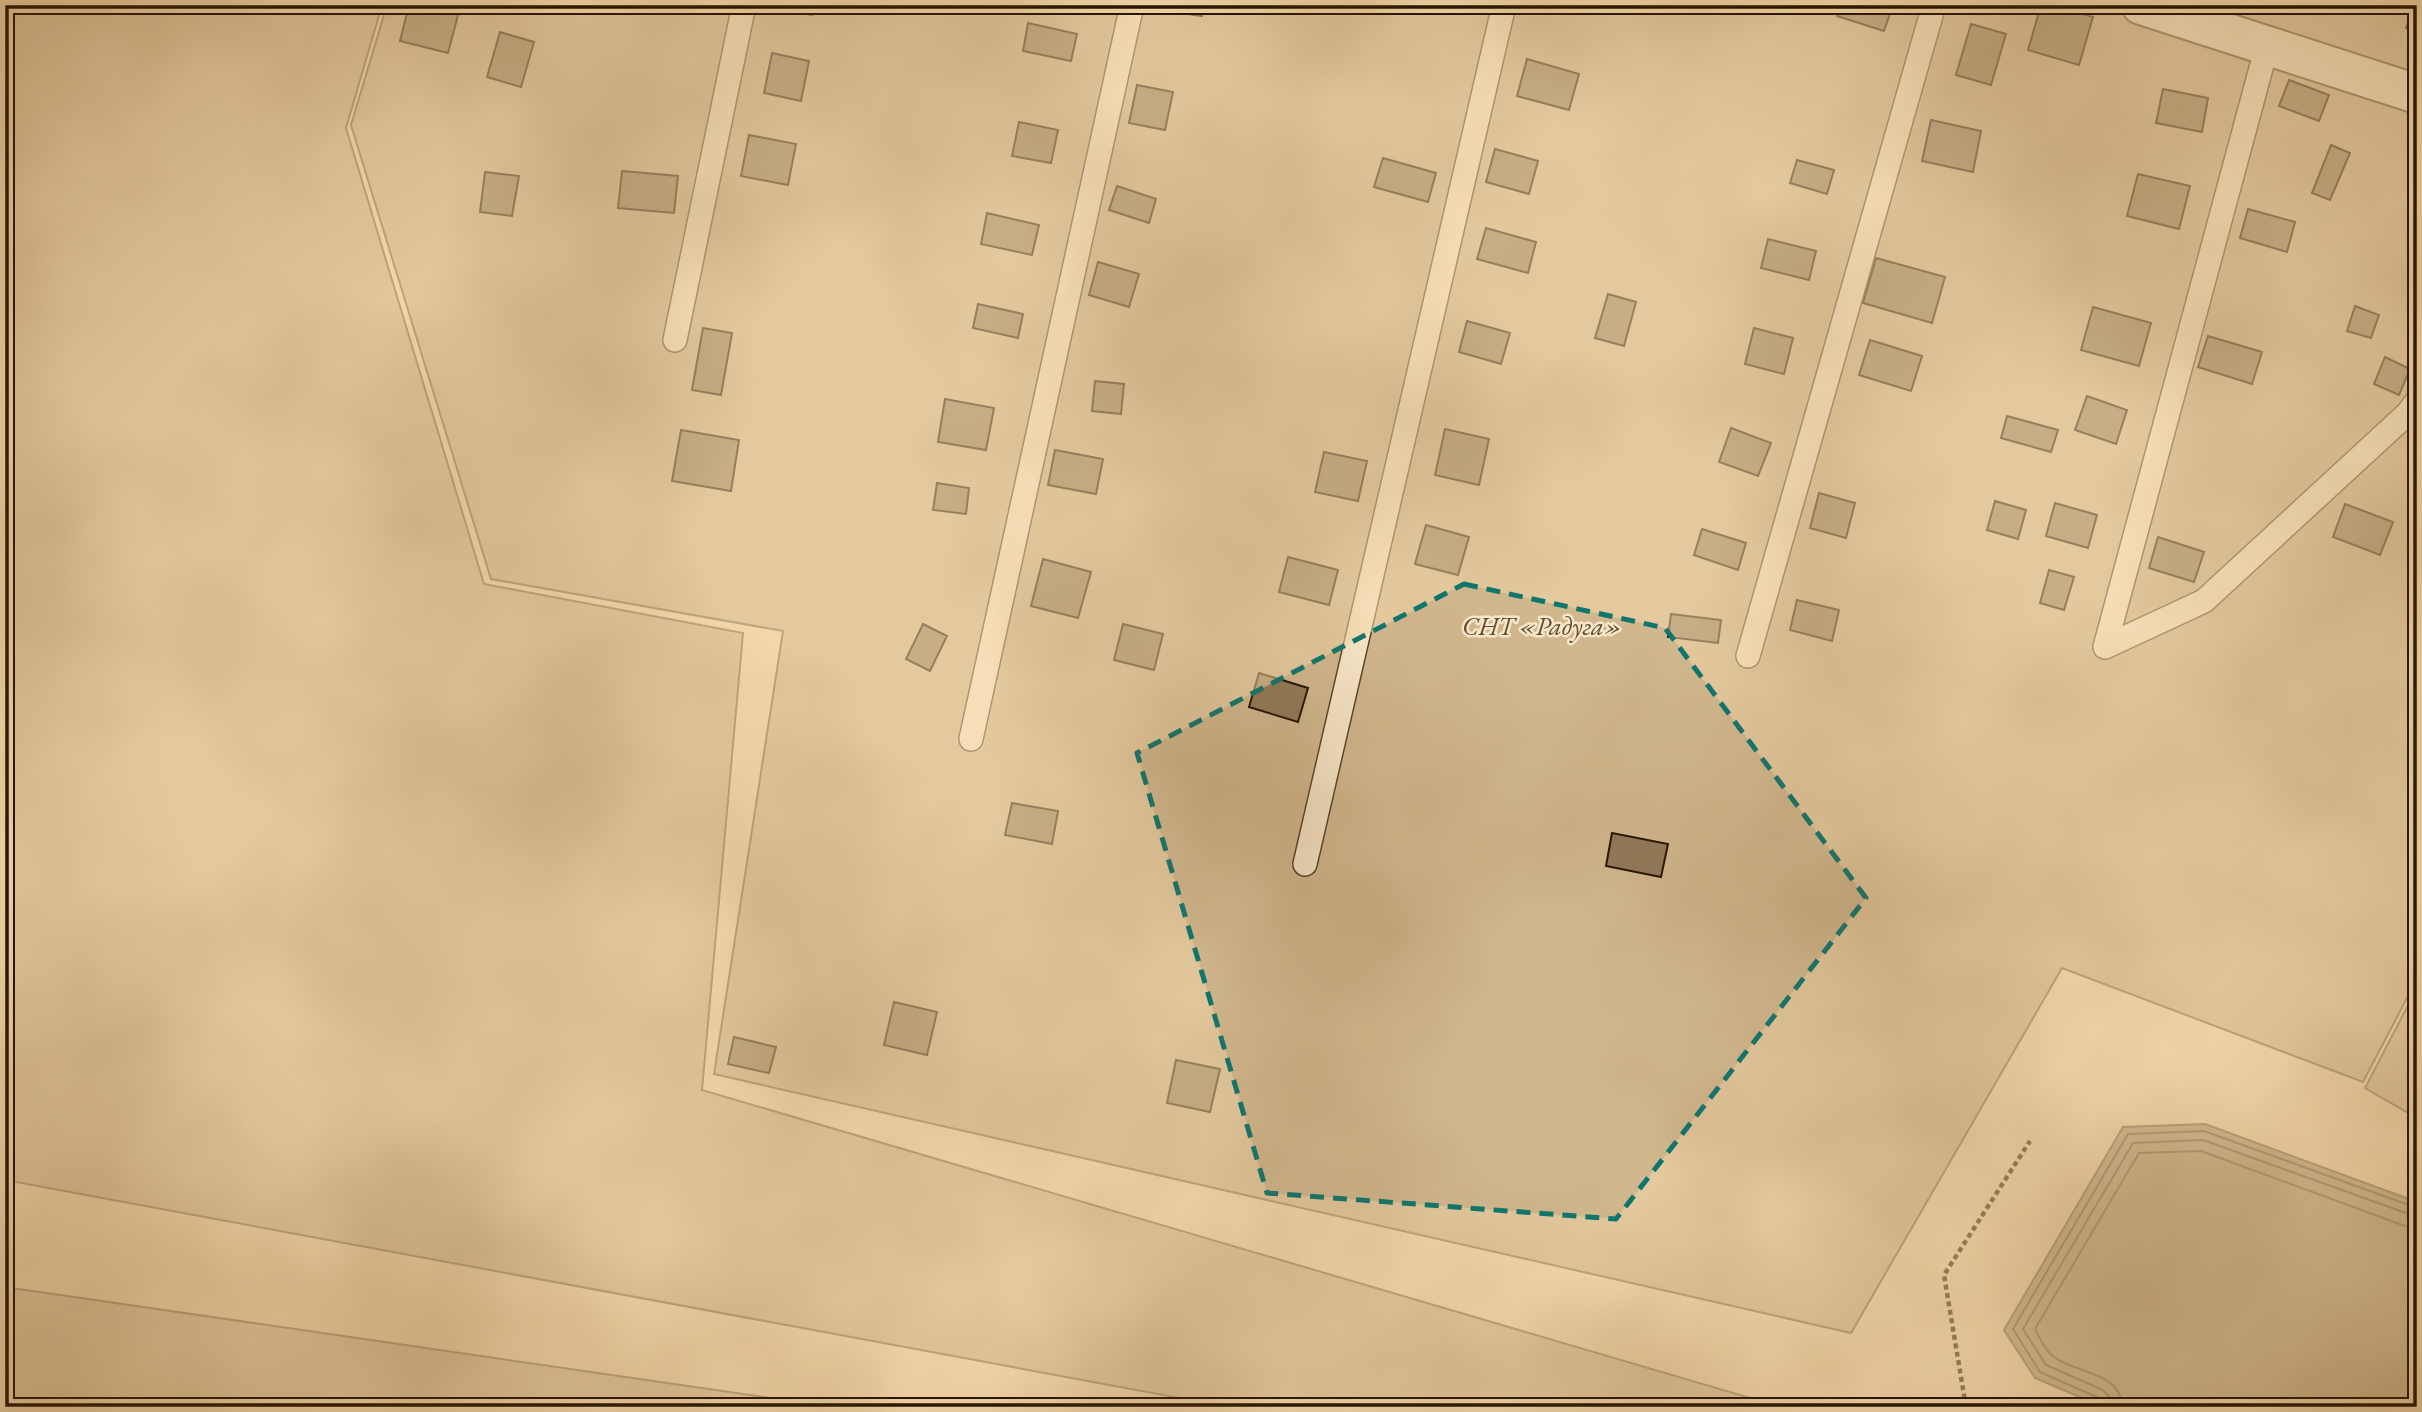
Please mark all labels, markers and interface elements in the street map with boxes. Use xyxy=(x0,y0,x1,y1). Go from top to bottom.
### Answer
park label: СНТ «Радуга» xyxy=(1462,609,1622,643)

